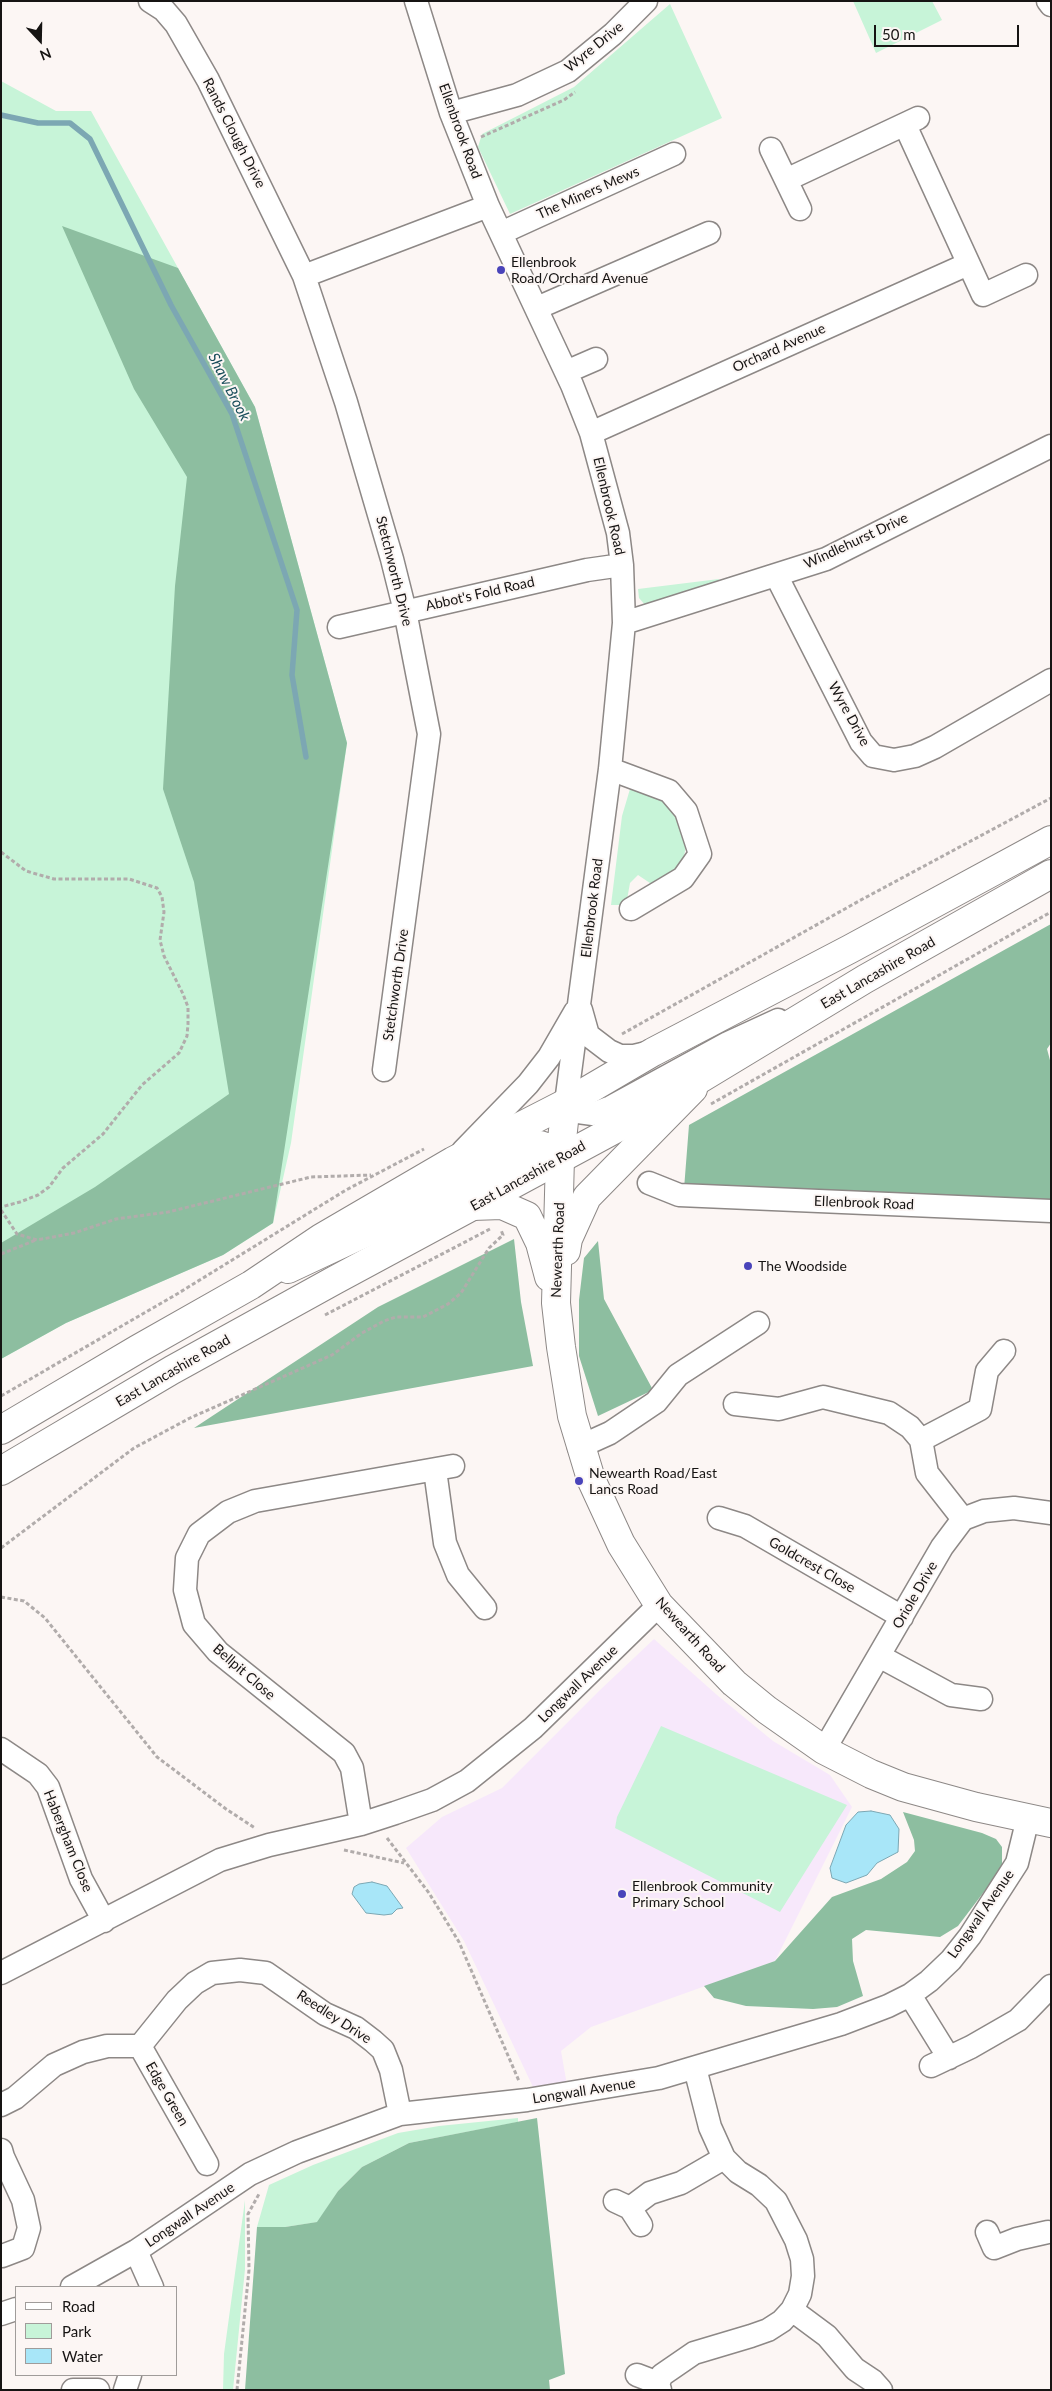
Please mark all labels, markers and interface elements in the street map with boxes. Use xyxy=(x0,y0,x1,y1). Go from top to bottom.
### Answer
north arrow xyxy=(15,15,65,65)
scale bar xyxy=(877,15,1022,47)
street label: Wyre Drive xyxy=(561,18,627,76)
text: 50 m xyxy=(882,25,916,43)
text: N xyxy=(37,45,54,64)
street label: Rands Clough Drive xyxy=(199,75,269,191)
street label: Ellenbrook Road xyxy=(435,81,485,181)
street label: The Miners Mews xyxy=(534,163,642,223)
place label: Ellenbrook Road/Orchard Avenue xyxy=(511,254,648,286)
marker: Ellenbrook Road/Orchard Avenue xyxy=(495,264,507,276)
street label: Orchard Avenue xyxy=(730,320,828,376)
water label: Shaw Brook xyxy=(204,350,254,424)
street label: Ellenbrook Road xyxy=(590,455,628,557)
street label: Windlehurst Drive xyxy=(801,510,911,572)
street label: Stetchworth Drive xyxy=(372,514,416,628)
street label: Abbot's Fold Road xyxy=(424,573,536,615)
street label: Wyre Drive xyxy=(825,679,873,749)
street label: Ellenbrook Road xyxy=(578,857,606,959)
street label: Stetchworth Drive xyxy=(380,928,412,1042)
street label: East Lancashire Road xyxy=(818,933,938,1013)
street label: East Lancashire Road xyxy=(467,1137,589,1215)
street label: Ellenbrook Road xyxy=(814,1193,914,1213)
street label: Newearth Road xyxy=(548,1202,568,1298)
place label: The Woodside xyxy=(758,1258,847,1274)
marker: The Woodside xyxy=(742,1260,754,1272)
street label: East Lancashire Road xyxy=(113,1331,233,1411)
place label: Newearth Road/East Lancs Road xyxy=(589,1465,717,1498)
marker: Newearth Road/East Lancs Road xyxy=(573,1475,585,1487)
street label: Goldcrest Close xyxy=(766,1534,858,1596)
street label: Oriole Drive xyxy=(889,1558,941,1632)
street label: Newearth Road xyxy=(652,1594,728,1676)
street label: Bellpit Close xyxy=(210,1640,278,1704)
street label: Longwall Avenue xyxy=(535,1642,621,1726)
street label: Habergham Close xyxy=(40,1787,96,1895)
street label: Longwall Avenue xyxy=(944,1867,1018,1961)
place label: Ellenbrook Community Primary School xyxy=(632,1878,772,1910)
marker: Ellenbrook Community Primary School xyxy=(616,1888,628,1900)
street label: Reedley Drive xyxy=(294,1987,374,2047)
street label: Edge Green xyxy=(142,2059,192,2129)
street label: Longwall Avenue xyxy=(531,2075,637,2107)
street label: Longwall Avenue xyxy=(142,2179,238,2251)
legend xyxy=(15,2286,178,2376)
text: Road xyxy=(62,2297,95,2315)
text: Park xyxy=(62,2322,91,2340)
text: Water xyxy=(62,2347,103,2365)

